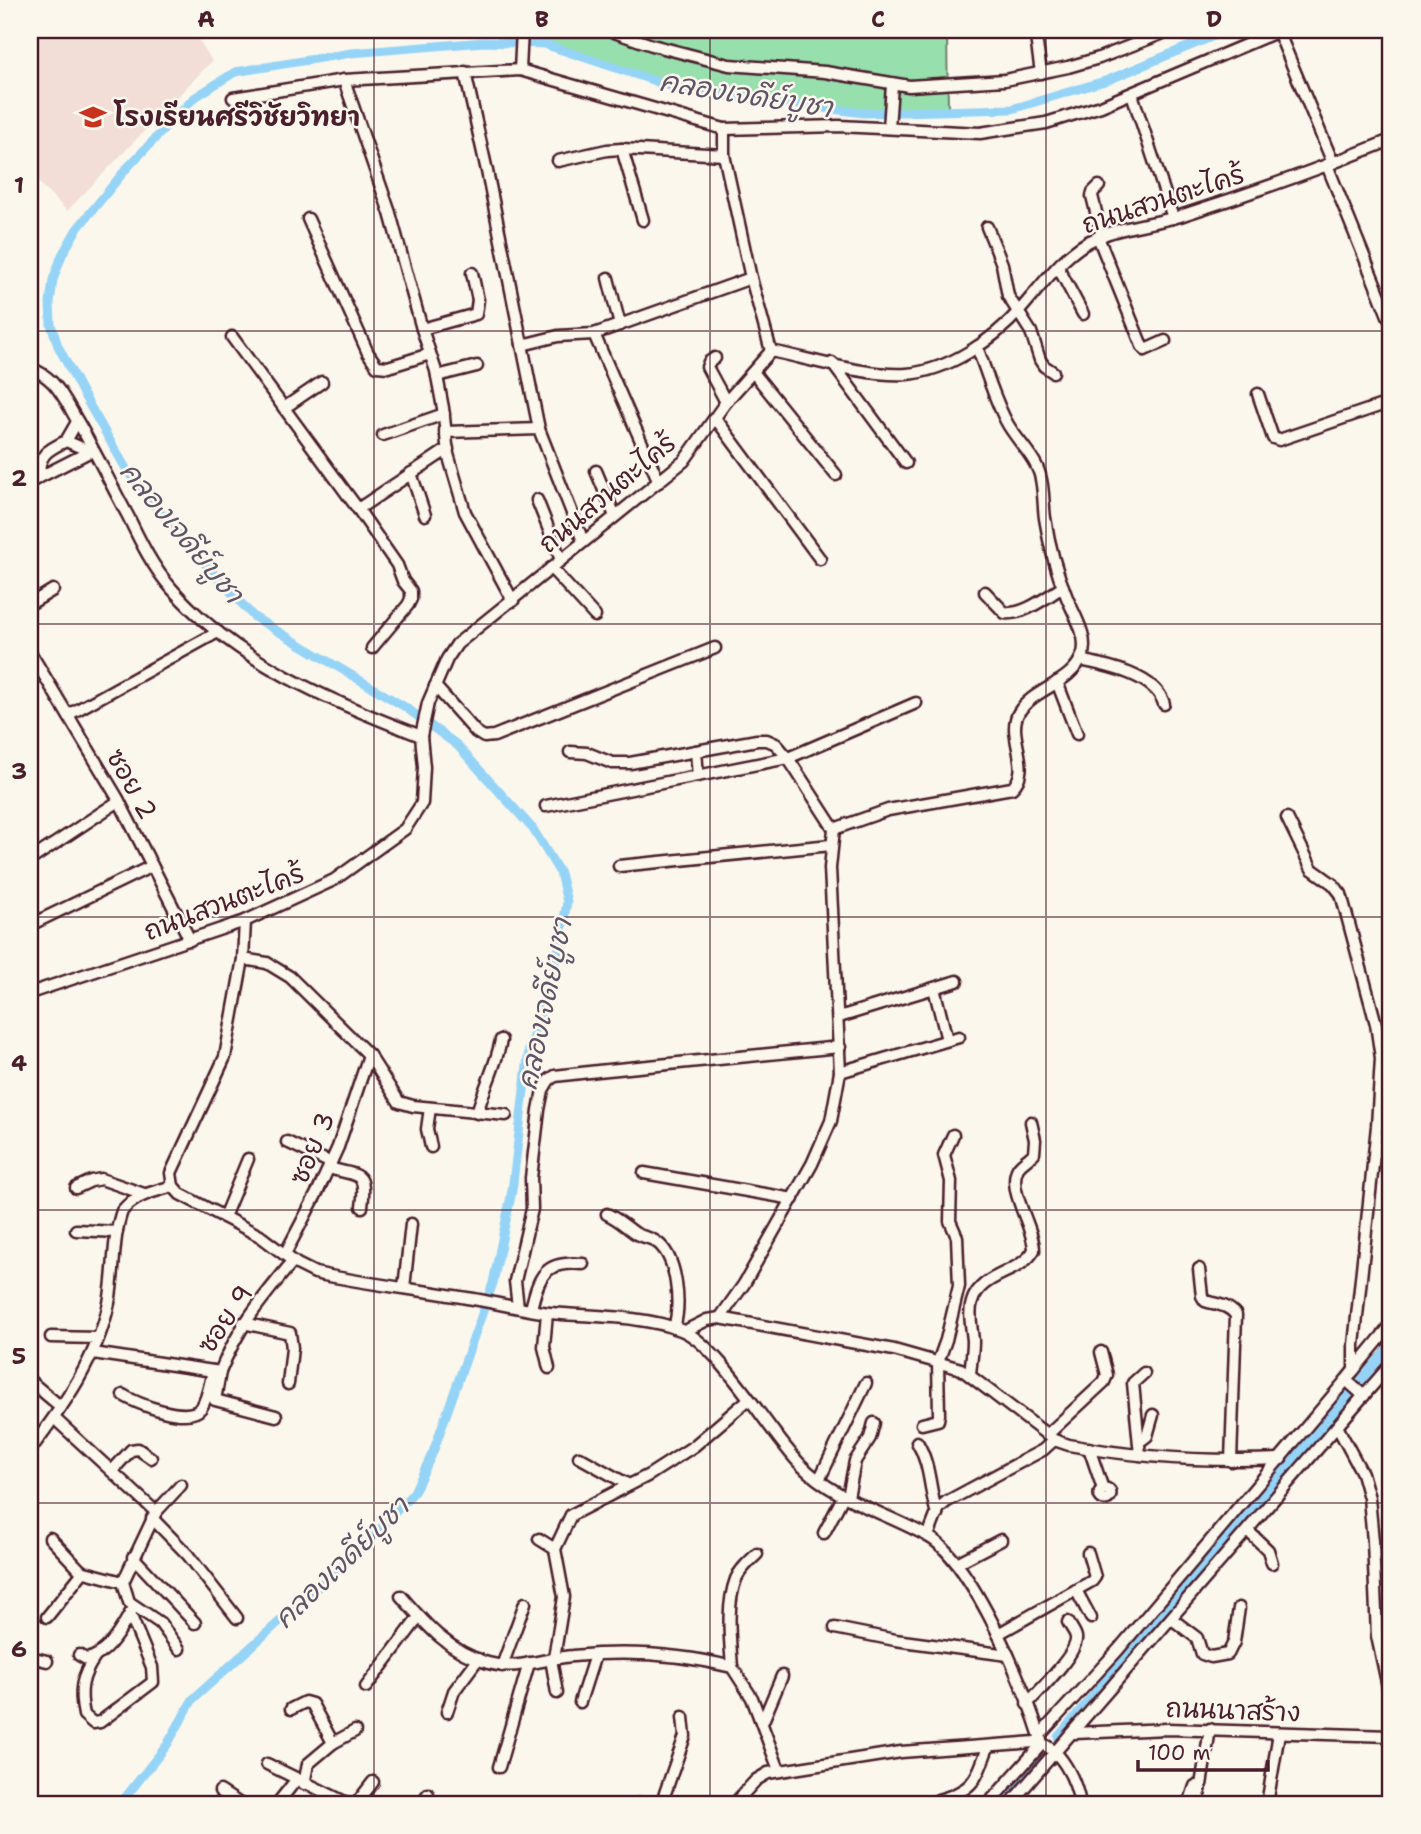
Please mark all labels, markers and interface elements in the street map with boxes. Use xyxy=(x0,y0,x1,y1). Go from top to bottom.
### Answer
text: A xyxy=(197,4,215,34)
text: B xyxy=(535,4,549,34)
text: C xyxy=(871,4,885,34)
text: D xyxy=(1206,4,1222,34)
water label: คลองเจดีย์บูชา xyxy=(657,62,837,129)
place label: โรงเรียนศรีวิชัยวิทยา xyxy=(113,99,360,134)
school or university icon: โรงเรียนศรีวิชัยวิทยา xyxy=(78,102,108,132)
street label: ถนนสวนตะไคร้ xyxy=(1077,156,1249,241)
text: 1 xyxy=(14,170,24,200)
street label: ถนนสวนตะไคร้ xyxy=(531,425,683,560)
water label: คลองเจดีย์บูชา xyxy=(110,453,254,614)
text: 2 xyxy=(11,463,27,493)
street label: ซอย 2 xyxy=(99,742,166,825)
text: 3 xyxy=(11,756,27,786)
street label: ถนนสวนตะไคร้ xyxy=(139,855,309,948)
water label: คลองเจดีย์บูชา xyxy=(507,913,583,1094)
text: 4 xyxy=(11,1048,27,1078)
street label: ซอย 3 xyxy=(281,1106,342,1189)
street label: ซอย 9 xyxy=(189,1278,260,1360)
text: 5 xyxy=(12,1341,26,1371)
water label: คลองเจดีย์บูชา xyxy=(265,1487,420,1638)
text: 6 xyxy=(11,1634,27,1664)
street label: ถนนนาสร้าง xyxy=(1165,1690,1301,1729)
scale bar xyxy=(1138,1729,1267,1773)
text: 100 m xyxy=(1148,1739,1211,1767)

